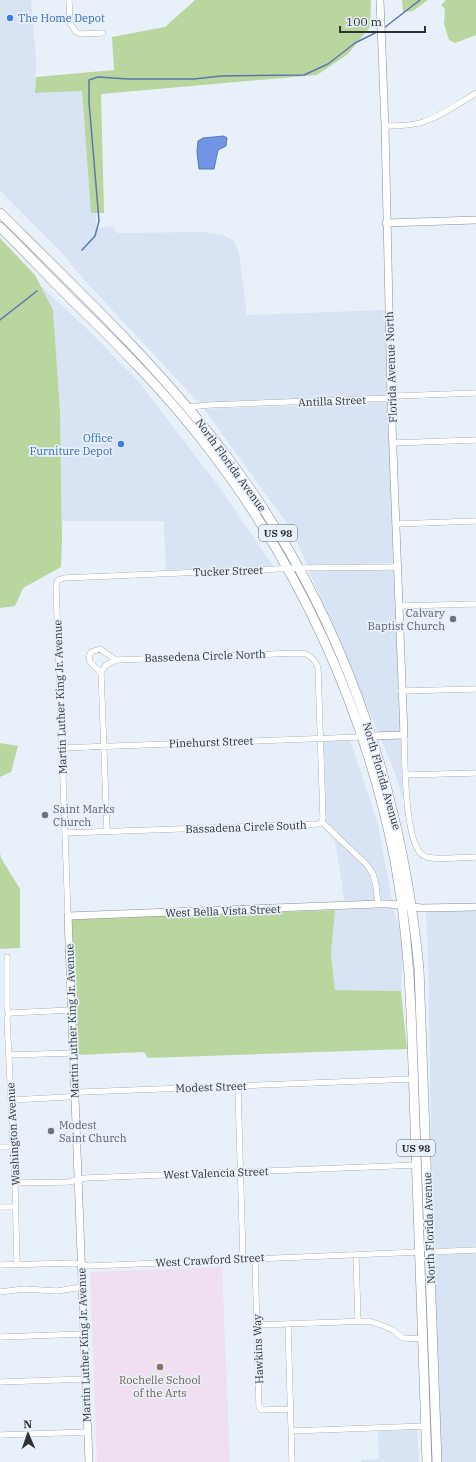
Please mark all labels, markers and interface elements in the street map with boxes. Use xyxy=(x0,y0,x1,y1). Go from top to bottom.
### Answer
scale bar xyxy=(340,8,425,34)
place label: The Home Depot xyxy=(18,11,105,25)
marker: The Home Depot xyxy=(5,13,15,23)
text: 100 m xyxy=(346,14,382,29)
street label: Florida Avenue North xyxy=(382,311,400,423)
street label: Antilla Street xyxy=(298,393,366,409)
street label: North Florida Avenue xyxy=(193,416,270,514)
place label: Office Furniture Depot xyxy=(30,431,113,458)
marker: Office Furniture Depot xyxy=(116,439,126,449)
road number: US 98 xyxy=(259,525,297,541)
street label: Tucker Street xyxy=(193,563,263,579)
place label: Calvary Baptist Church xyxy=(368,606,445,633)
marker: Calvary Baptist Church xyxy=(448,614,458,624)
street label: Martin Luther King Jr. Avenue xyxy=(50,619,70,774)
street label: Bassedena Circle North xyxy=(144,647,266,665)
street label: North Florida Avenue xyxy=(360,720,404,832)
street label: Pinehurst Street xyxy=(169,734,254,750)
place label: Saint Marks Church xyxy=(53,802,115,829)
marker: Saint Marks Church xyxy=(40,810,50,820)
street label: Bassadena Circle South xyxy=(185,818,307,836)
street label: West Bella Vista Street xyxy=(165,902,281,920)
street label: Martin Luther King Jr. Avenue xyxy=(62,943,82,1098)
street label: Modest Street xyxy=(175,1079,247,1095)
street label: Washington Avenue xyxy=(3,1082,23,1186)
place label: Modest Saint Church xyxy=(59,1118,127,1145)
marker: Modest Saint Church xyxy=(46,1126,56,1136)
road number: US 98 xyxy=(397,1140,435,1156)
street label: West Valencia Street xyxy=(163,1164,269,1182)
street label: North Florida Avenue xyxy=(420,1172,438,1284)
street label: West Crawford Street xyxy=(155,1250,265,1270)
street label: Martin Luther King Jr. Avenue xyxy=(74,1267,94,1422)
street label: Hawkins Way xyxy=(250,1314,266,1384)
marker: Rochelle School of the Arts xyxy=(155,1362,165,1372)
place label: Rochelle School of the Arts xyxy=(119,1373,201,1400)
north arrow xyxy=(8,1414,48,1454)
text: N xyxy=(23,1417,33,1431)

